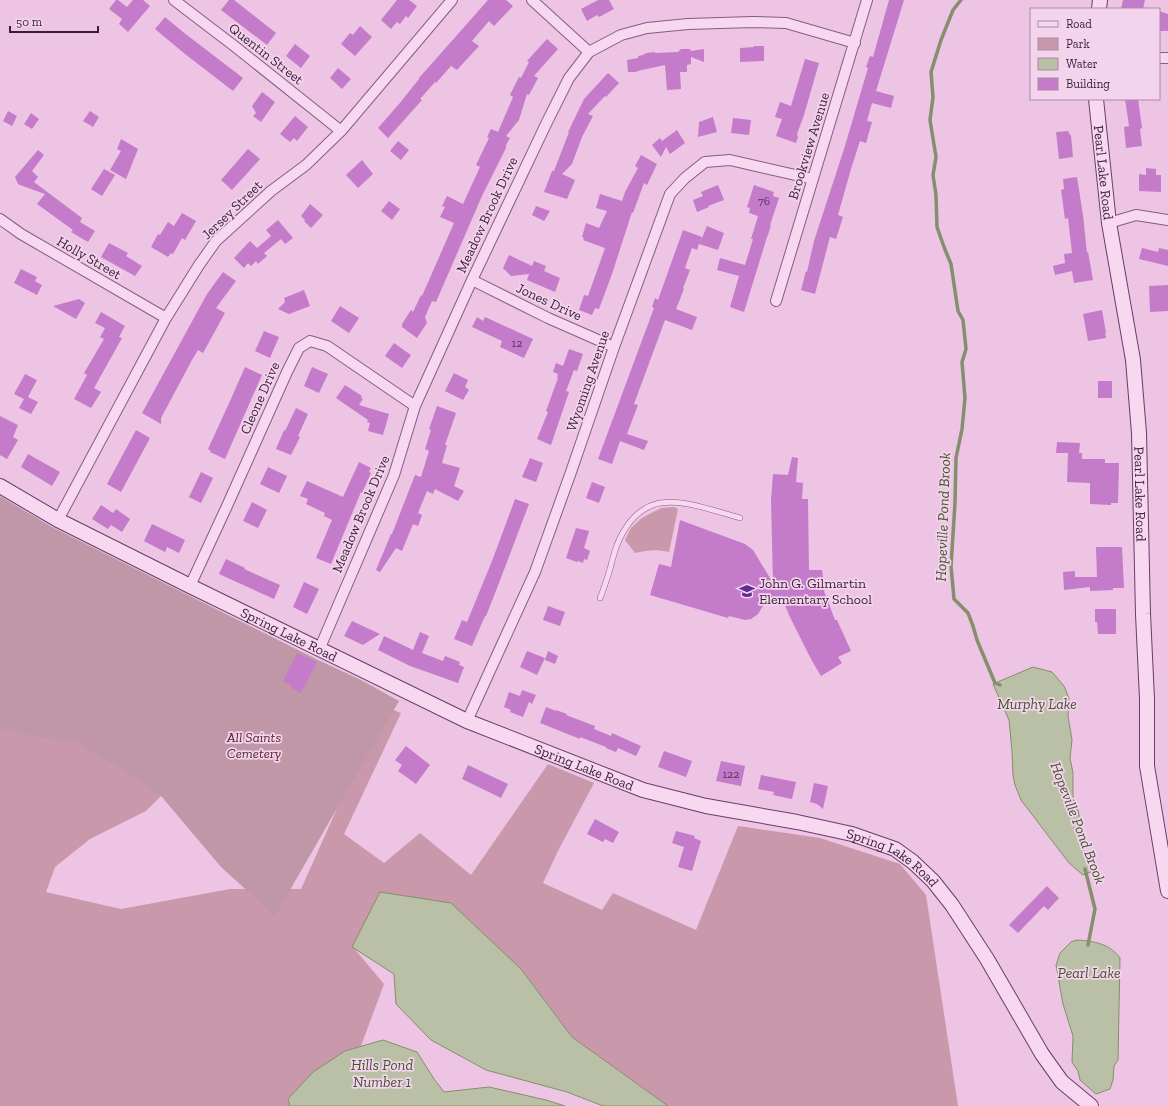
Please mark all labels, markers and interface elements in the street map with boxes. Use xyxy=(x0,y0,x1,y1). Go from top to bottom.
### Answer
scale bar xyxy=(10,8,98,34)
legend xyxy=(1030,8,1160,100)
text: 50 m xyxy=(16,15,43,29)
text: Road xyxy=(1066,17,1092,31)
street label: Quentin Street xyxy=(225,20,307,89)
text: Park xyxy=(1066,37,1091,51)
text: Water xyxy=(1066,57,1098,71)
text: Building xyxy=(1066,77,1110,91)
street label: Brookview Avenue xyxy=(785,90,833,202)
street label: Pearl Lake Road xyxy=(1090,124,1117,221)
street label: Meadow Brook Drive xyxy=(453,154,521,276)
street label: Jersey Street xyxy=(198,176,266,243)
house number: 76 xyxy=(758,194,770,208)
street label: Holly Street xyxy=(54,233,125,284)
street label: Jones Drive xyxy=(514,279,585,325)
street label: Wyoming Avenue xyxy=(563,328,613,434)
house number: 12 xyxy=(512,336,522,350)
street label: Cleone Drive xyxy=(237,359,284,437)
street label: Pearl Lake Road xyxy=(1131,446,1150,542)
street label: Meadow Brook Drive xyxy=(329,452,394,575)
water label: Hopeville Pond Brook xyxy=(932,452,954,582)
place label: John G. Gilmartin Elementary School xyxy=(759,575,872,608)
school or university icon: John G. Gilmartin Elementary School xyxy=(738,582,756,600)
street label: Spring Lake Road xyxy=(238,604,340,665)
water label: Murphy Lake xyxy=(997,695,1077,713)
park label: All Saints Cemetery xyxy=(226,729,282,762)
street label: Spring Lake Road xyxy=(532,740,637,794)
water label: Hopeville Pond Brook xyxy=(1046,760,1110,887)
house number: 122 xyxy=(723,767,739,781)
street label: Spring Lake Road xyxy=(845,825,943,890)
water label: Pearl Lake xyxy=(1058,964,1120,982)
water label: Hills Pond Number 1 xyxy=(351,1056,413,1091)

